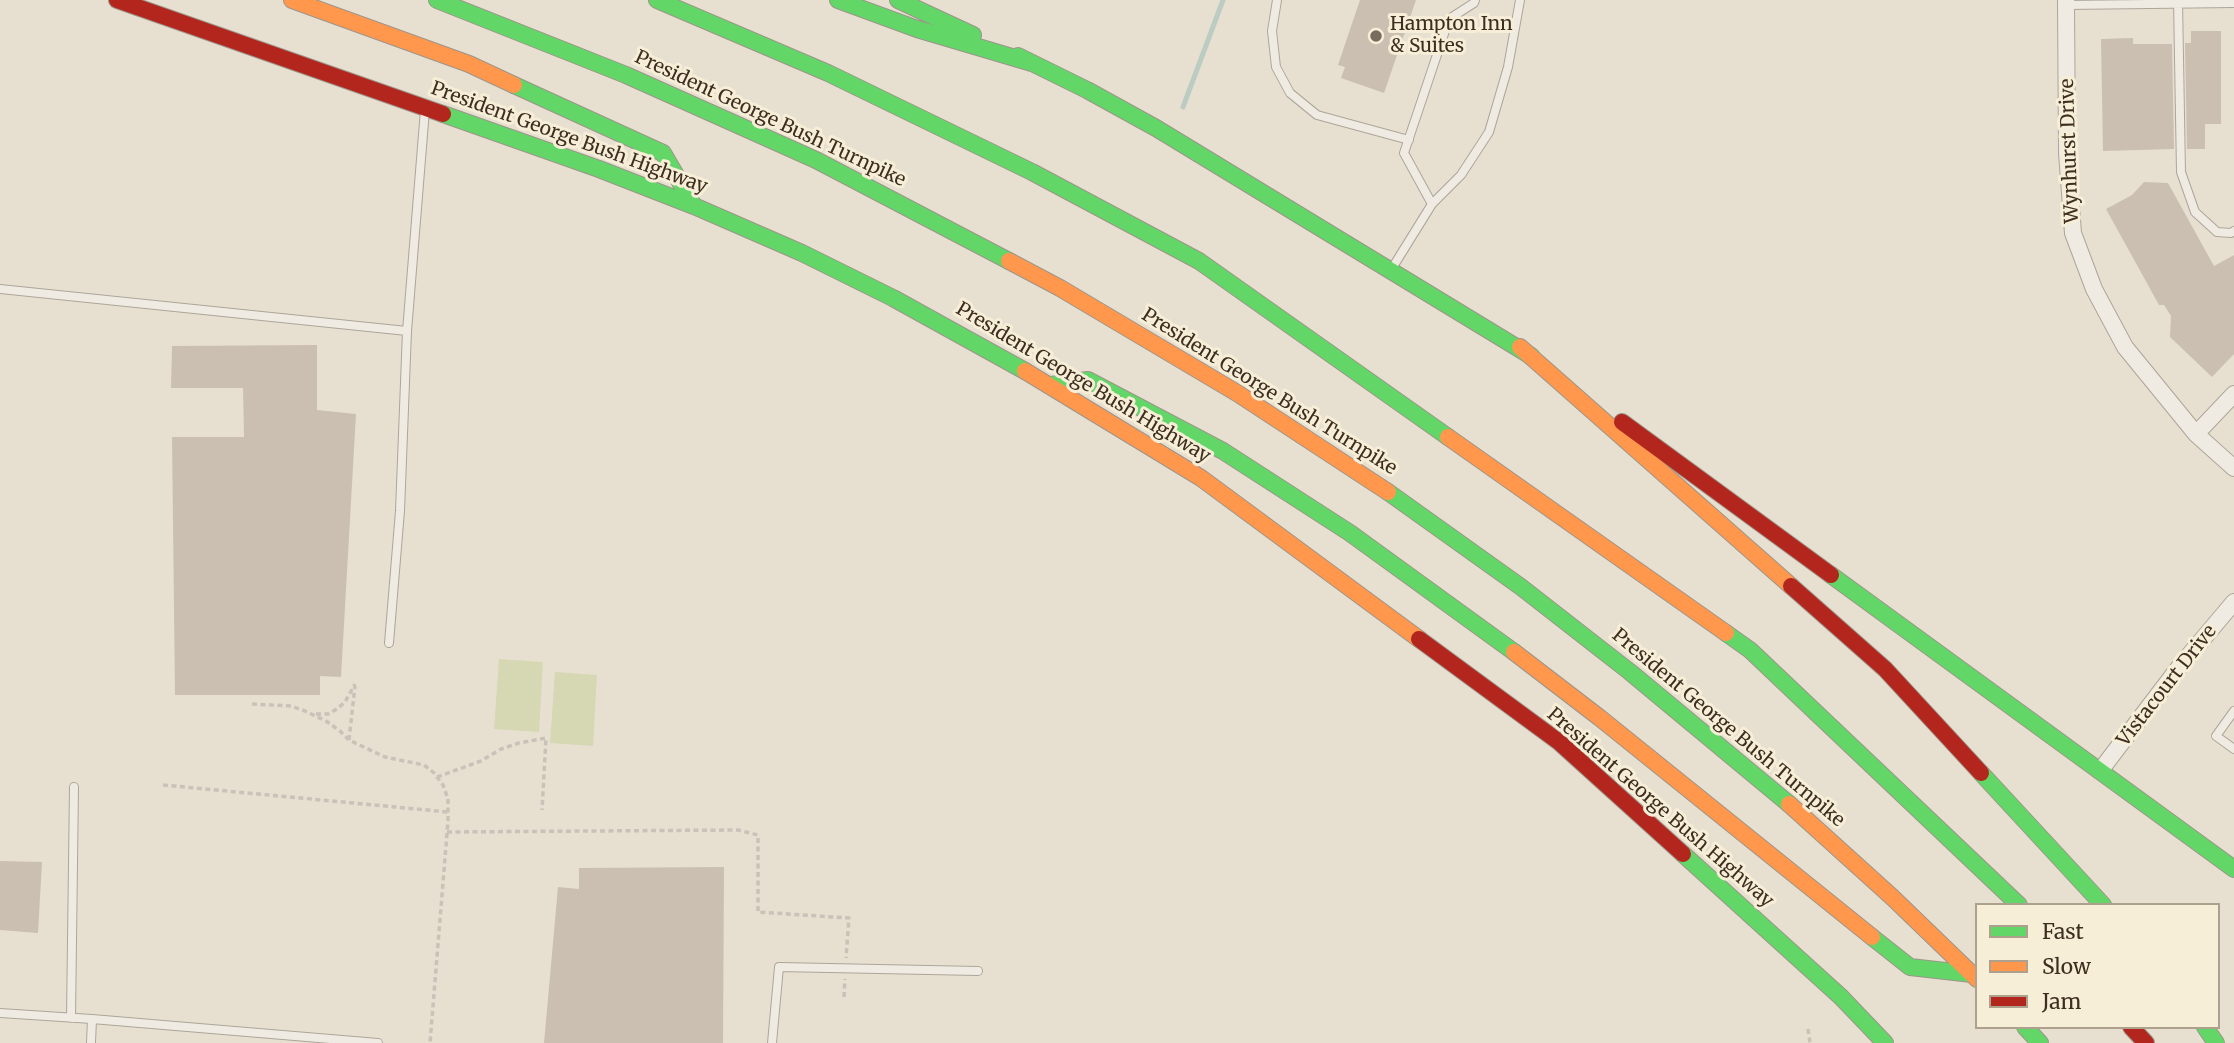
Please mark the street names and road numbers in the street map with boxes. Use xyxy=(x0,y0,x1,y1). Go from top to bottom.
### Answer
street label: President George Bush Turnpike xyxy=(631,46,909,192)
street label: President George Bush Highway xyxy=(428,77,710,199)
street label: Wynhurst Drive xyxy=(2056,78,2084,224)
street label: President George Bush Highway xyxy=(952,298,1214,468)
street label: President George Bush Turnpike xyxy=(1137,304,1401,480)
street label: Vistacourt Drive xyxy=(2112,621,2222,751)
street label: President George Bush Turnpike xyxy=(1607,624,1849,832)
street label: President George Bush Highway xyxy=(1542,703,1778,913)

